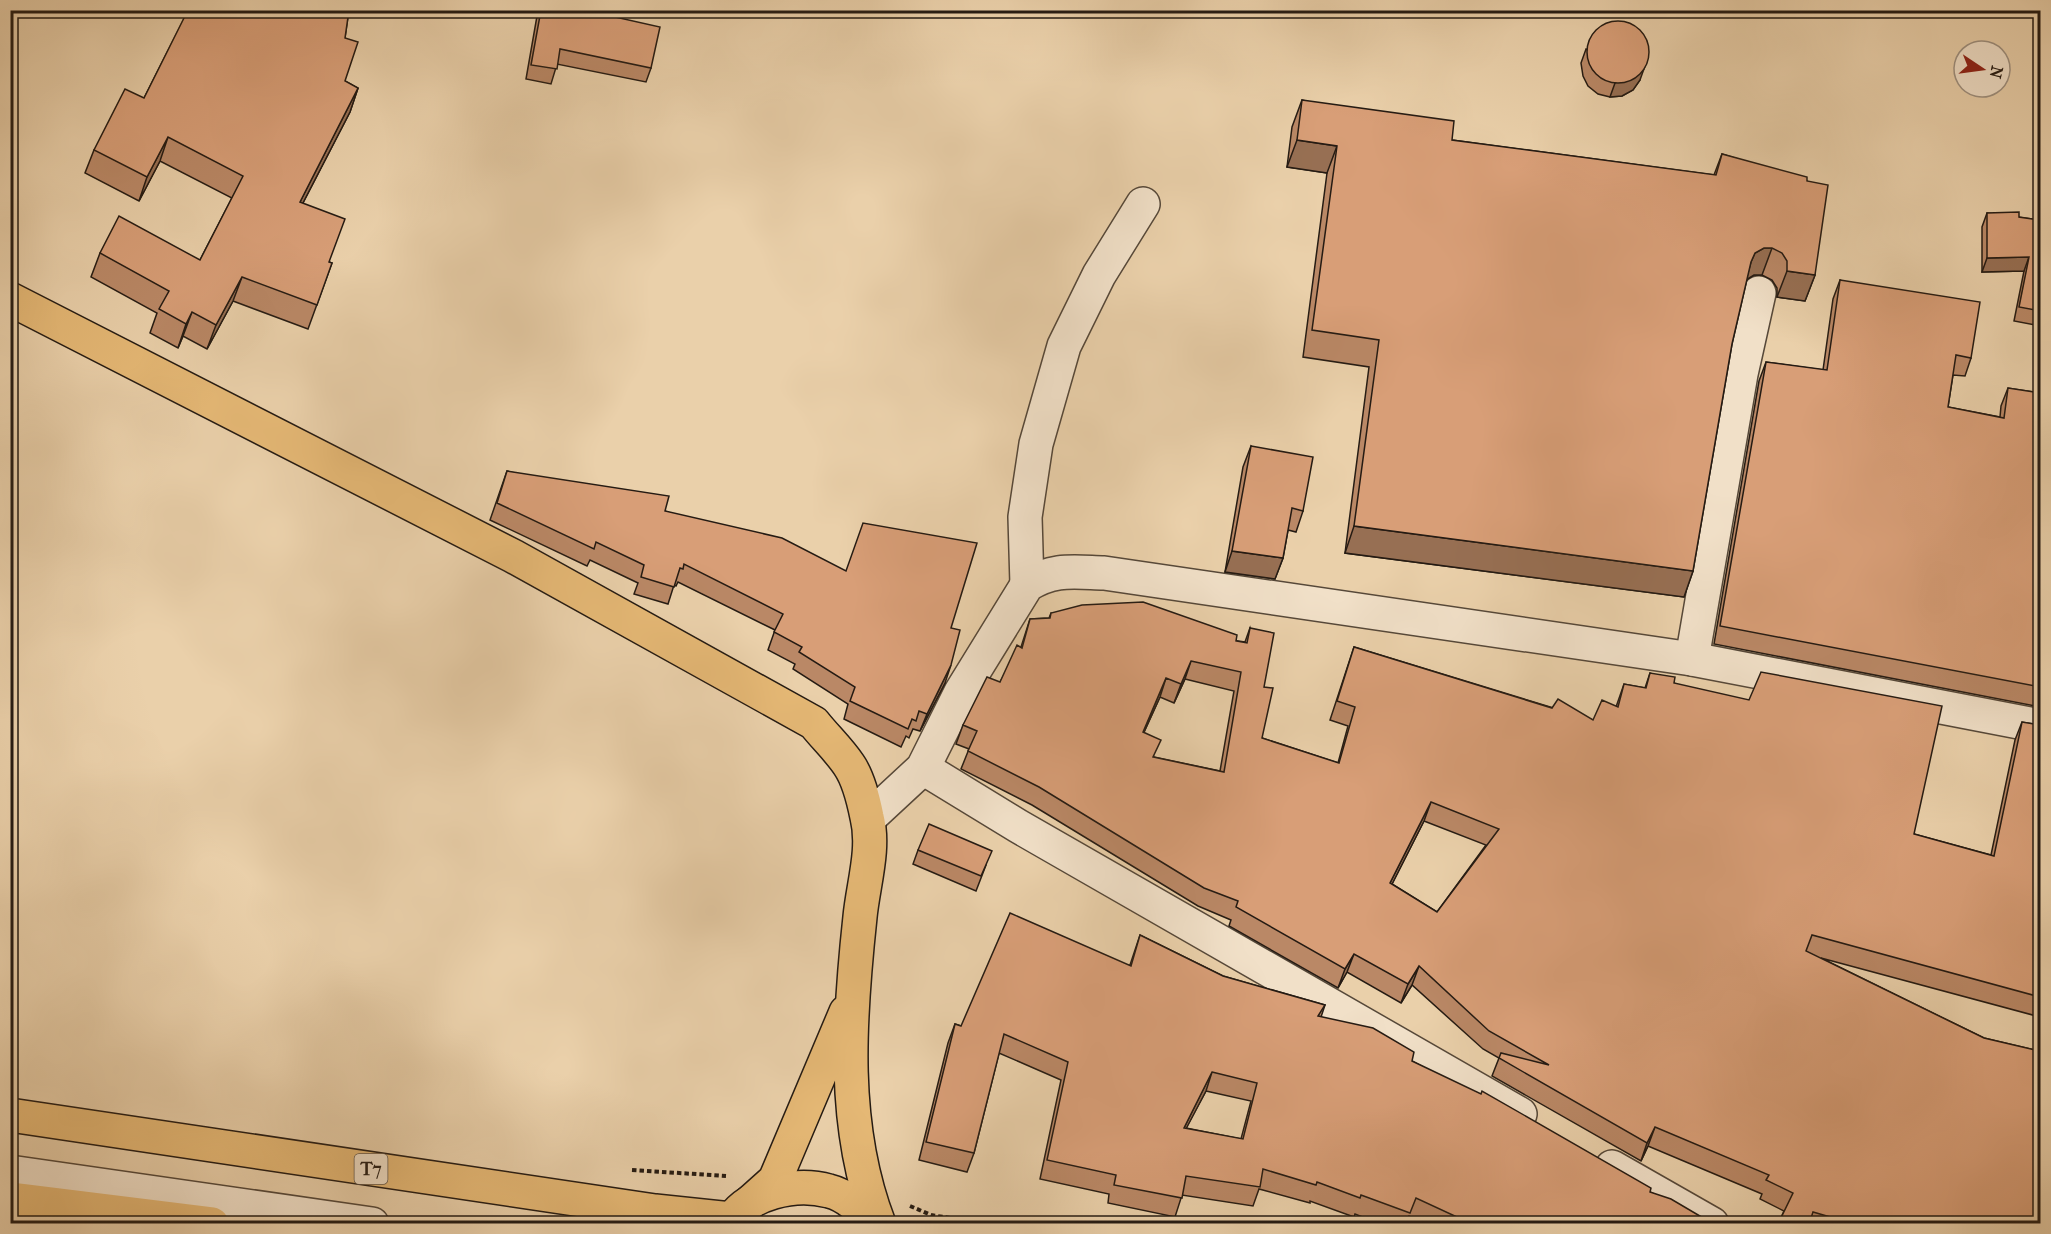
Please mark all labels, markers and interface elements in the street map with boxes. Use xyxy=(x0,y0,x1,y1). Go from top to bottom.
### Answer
north arrow xyxy=(1952,39,2012,99)
text: N xyxy=(1985,64,2007,81)
road number: T7 xyxy=(354,1154,388,1184)

